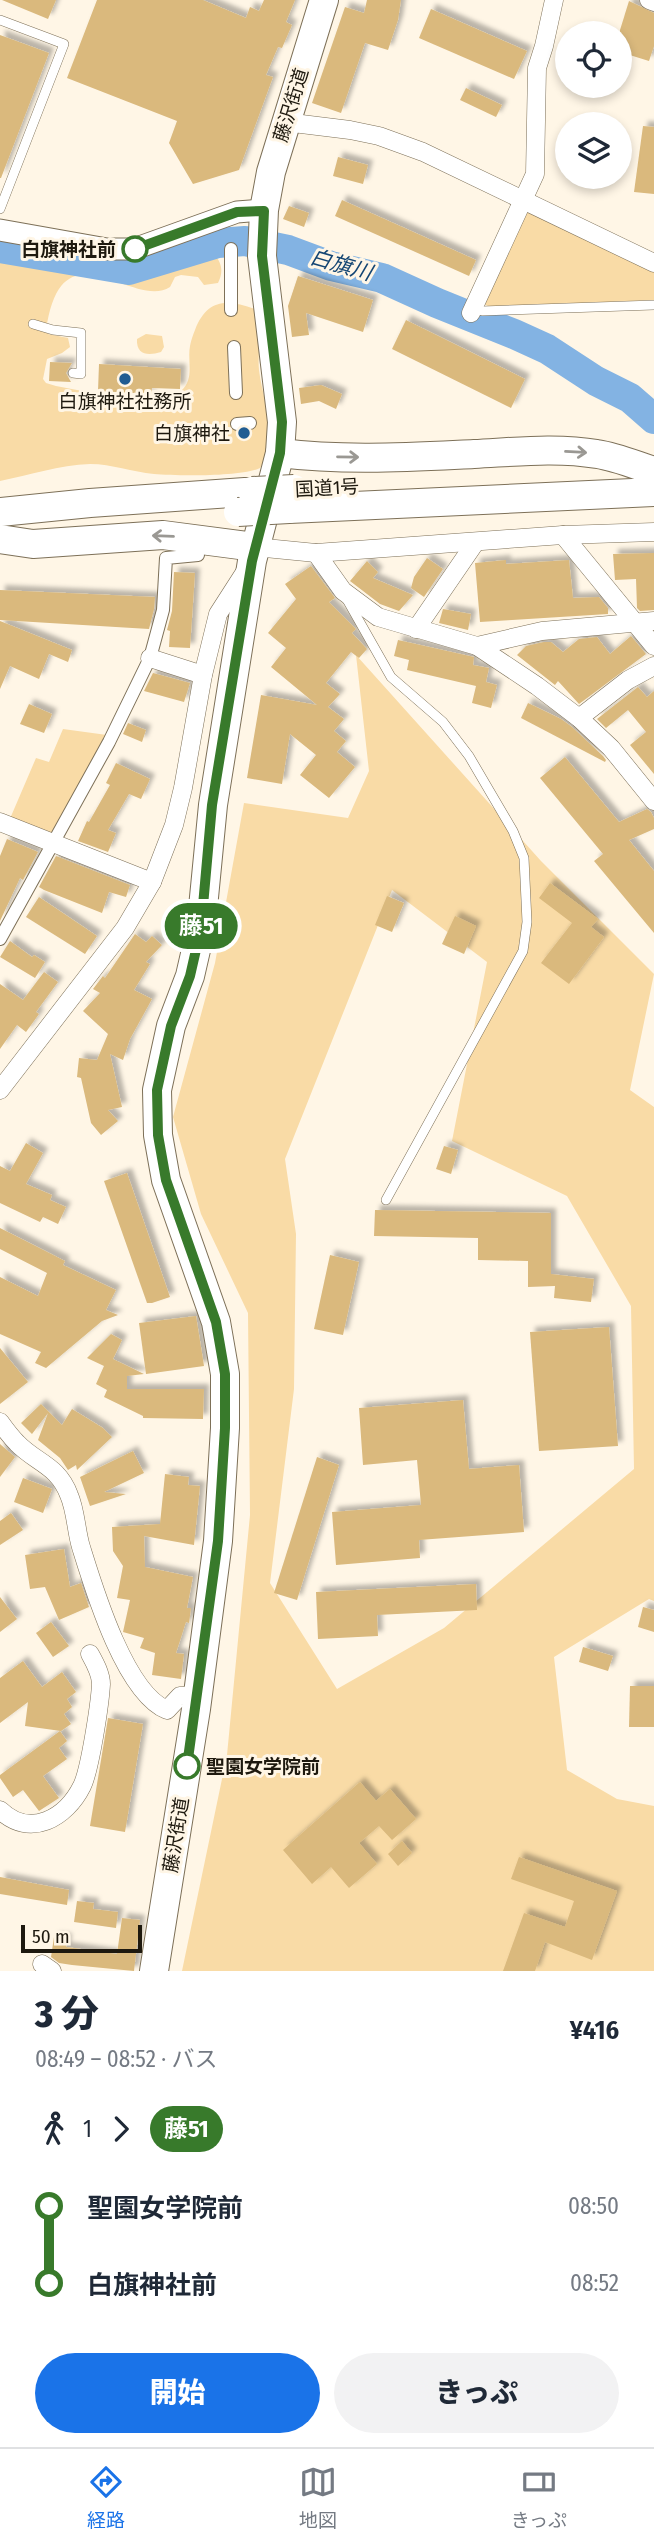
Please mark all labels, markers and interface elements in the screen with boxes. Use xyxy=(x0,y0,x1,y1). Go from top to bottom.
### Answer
map controls xyxy=(555,21,632,189)
button: locate xyxy=(555,21,632,98)
street label: 藤沢街道 xyxy=(269,65,313,145)
button: layers xyxy=(555,112,632,189)
marker: 白旗神社前 xyxy=(122,236,148,262)
place label: 白旗神社前 xyxy=(21,238,116,261)
water label: 白旗川 xyxy=(307,244,377,287)
marker: 白旗神社社務所 xyxy=(117,371,133,387)
place label: 白旗神社社務所 xyxy=(58,390,192,413)
place label: 白旗神社 xyxy=(154,422,230,445)
marker: 白旗神社 xyxy=(236,425,252,441)
one-way arrow xyxy=(564,446,587,459)
one-way arrow xyxy=(337,450,360,464)
street label: 国道1号 xyxy=(294,475,360,501)
one-way arrow xyxy=(152,529,175,543)
line badge: 藤51 xyxy=(161,903,241,949)
text: 藤51 xyxy=(179,912,223,940)
marker: 聖園女学院前 xyxy=(174,1753,200,1779)
place label: 聖園女学院前 xyxy=(206,1755,320,1778)
street label: 藤沢街道 xyxy=(159,1796,193,1874)
scale bar xyxy=(21,1922,142,1954)
text: 50 m xyxy=(32,1925,70,1948)
text: 3 分 xyxy=(35,1991,99,2037)
text: ¥416 xyxy=(570,2015,619,2046)
text: 08:49 – 08:52 · バス xyxy=(35,2045,217,2073)
icon: walk xyxy=(35,2110,73,2148)
icon: forward xyxy=(102,2110,140,2148)
text: 1 xyxy=(83,2115,92,2143)
text: 藤51 xyxy=(164,2115,209,2143)
text: 08:50 xyxy=(568,2192,619,2220)
text: 聖園女学院前 xyxy=(87,2193,243,2224)
text: 08:52 xyxy=(570,2269,619,2297)
text: 白旗神社前 xyxy=(87,2270,217,2301)
button: 開始 xyxy=(35,2353,320,2433)
button: きっぷ xyxy=(334,2353,619,2433)
tab: 経路 xyxy=(87,2463,125,2532)
tab: 地図 xyxy=(299,2463,337,2532)
tab: きっぷ xyxy=(511,2463,567,2532)

